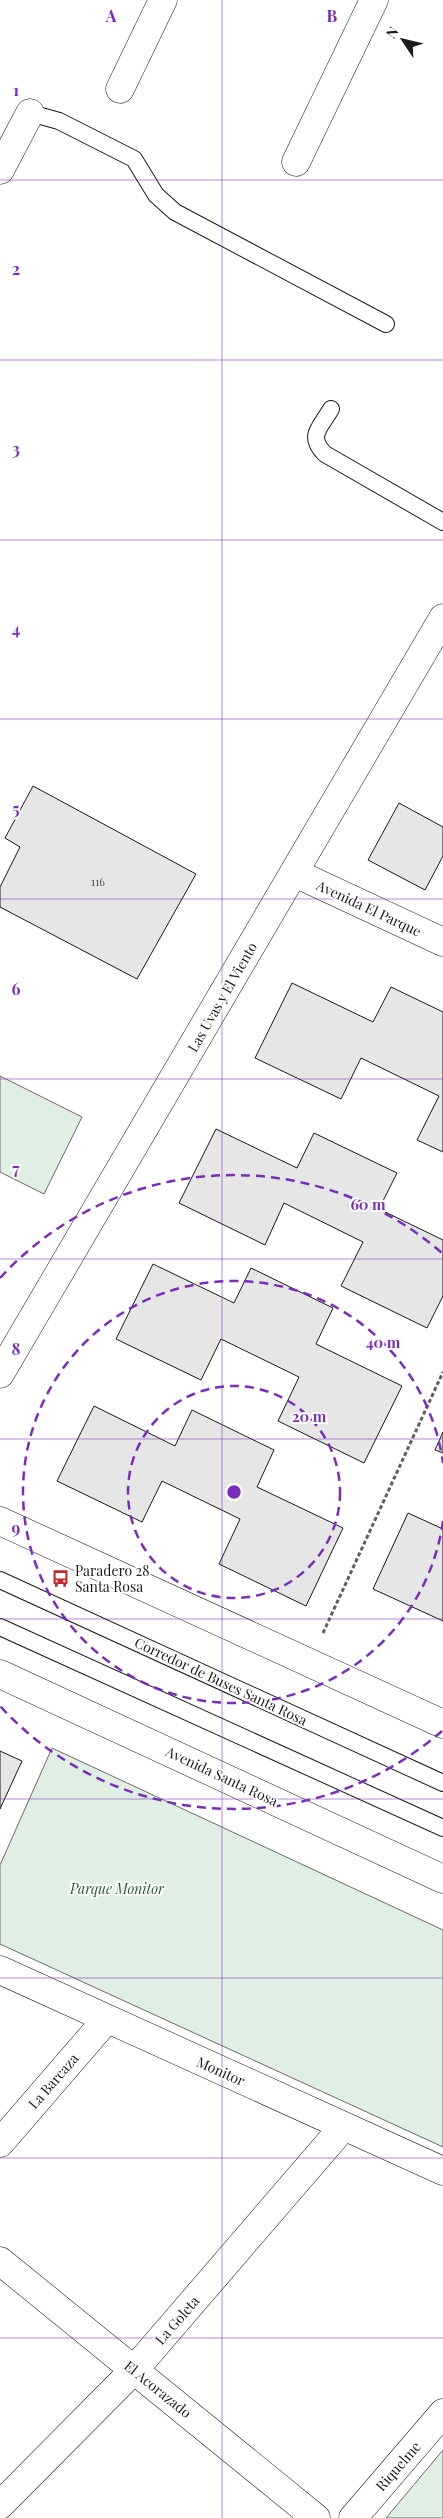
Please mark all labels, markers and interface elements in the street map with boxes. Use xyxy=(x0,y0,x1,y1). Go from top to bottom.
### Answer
text: A xyxy=(105,5,117,26)
text: B xyxy=(327,5,338,26)
north arrow xyxy=(378,15,428,65)
text: N xyxy=(381,23,403,42)
text: 1 xyxy=(13,79,19,100)
text: 2 xyxy=(12,258,20,279)
text: 3 xyxy=(12,438,20,459)
text: 4 xyxy=(12,618,20,639)
text: 5 xyxy=(12,798,20,819)
house number: 116 xyxy=(91,874,105,889)
street label: Avenida El Parque xyxy=(313,875,425,941)
street label: Las Uvas y El Viento xyxy=(183,938,261,1055)
text: 6 xyxy=(12,978,21,999)
text: 7 xyxy=(12,1158,20,1179)
text: 60 m xyxy=(350,1194,386,1214)
text: 40 m xyxy=(366,1332,401,1352)
text: 8 xyxy=(12,1338,21,1359)
text: 20 m xyxy=(292,1406,327,1426)
centre of rings xyxy=(225,1483,243,1501)
text: 9 xyxy=(12,1517,21,1538)
place label: Paradero 28 Santa Rosa xyxy=(75,1561,150,1596)
bus stop icon: Paradero 28 Santa Rosa xyxy=(51,1568,71,1588)
street label: Corredor de Buses Santa Rosa xyxy=(132,1633,310,1729)
street label: Avenida Santa Rosa xyxy=(162,1741,281,1810)
park label: Parque Monitor xyxy=(69,1879,165,1898)
street label: La Barcaza xyxy=(24,2049,82,2113)
street label: Monitor xyxy=(194,2052,249,2090)
street label: La Goleta xyxy=(151,2292,203,2348)
street label: El Acorazado xyxy=(120,2356,196,2422)
street label: Riquelme xyxy=(371,2437,425,2495)

